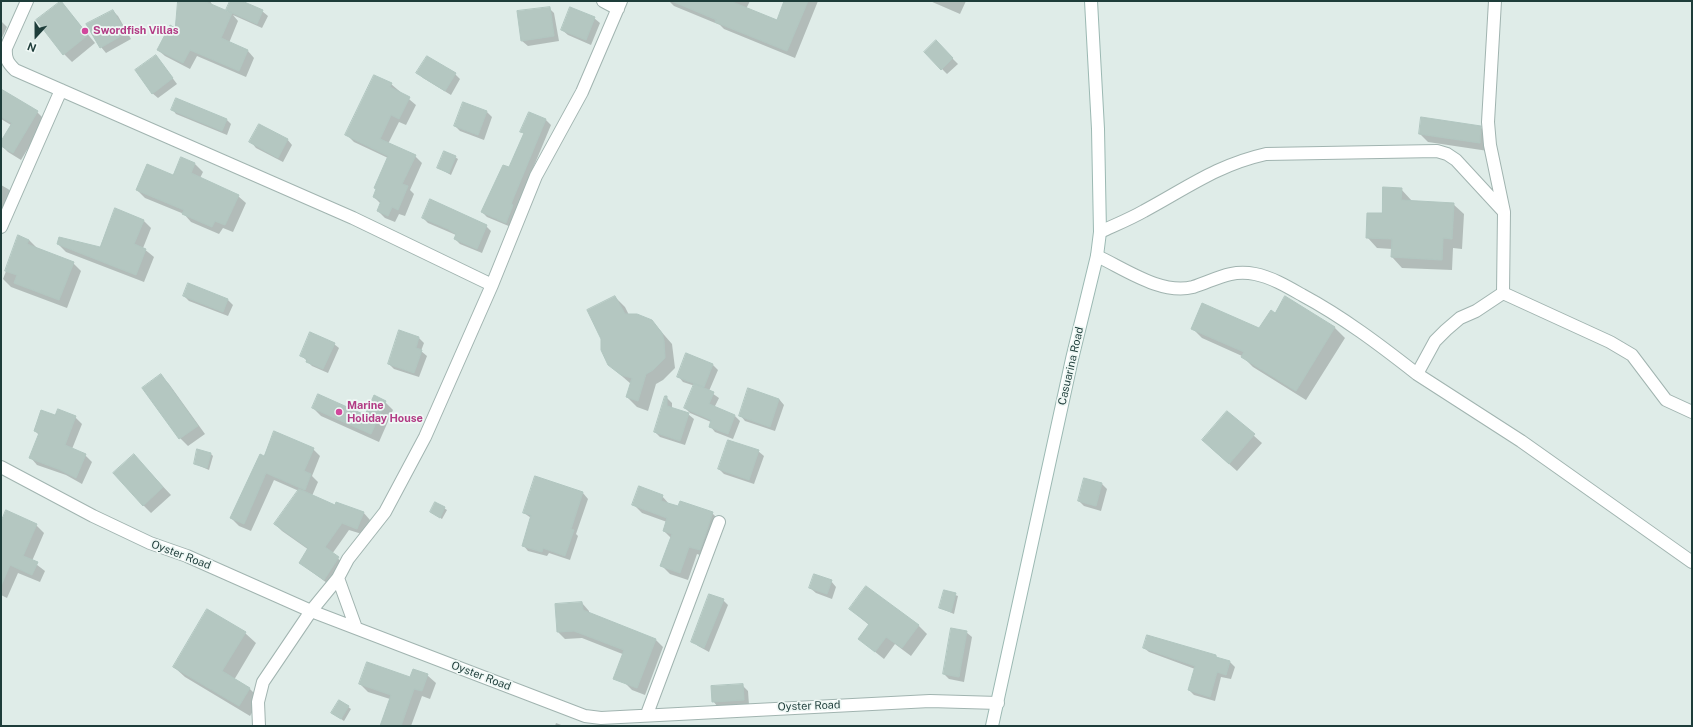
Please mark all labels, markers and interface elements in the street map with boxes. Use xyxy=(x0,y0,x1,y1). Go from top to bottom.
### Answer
north arrow xyxy=(16,16,56,56)
place label: Swordfish Villas xyxy=(93,24,178,38)
marker: Swordfish Villas xyxy=(80,26,90,36)
text: N xyxy=(26,40,38,54)
street label: Casuarina Road xyxy=(1056,326,1086,406)
place label: Marine Holiday House xyxy=(347,399,423,425)
marker: Marine Holiday House xyxy=(334,407,344,417)
street label: Oyster Road xyxy=(149,538,213,572)
street label: Oyster Road xyxy=(449,659,513,693)
street label: Oyster Road xyxy=(777,698,841,714)

